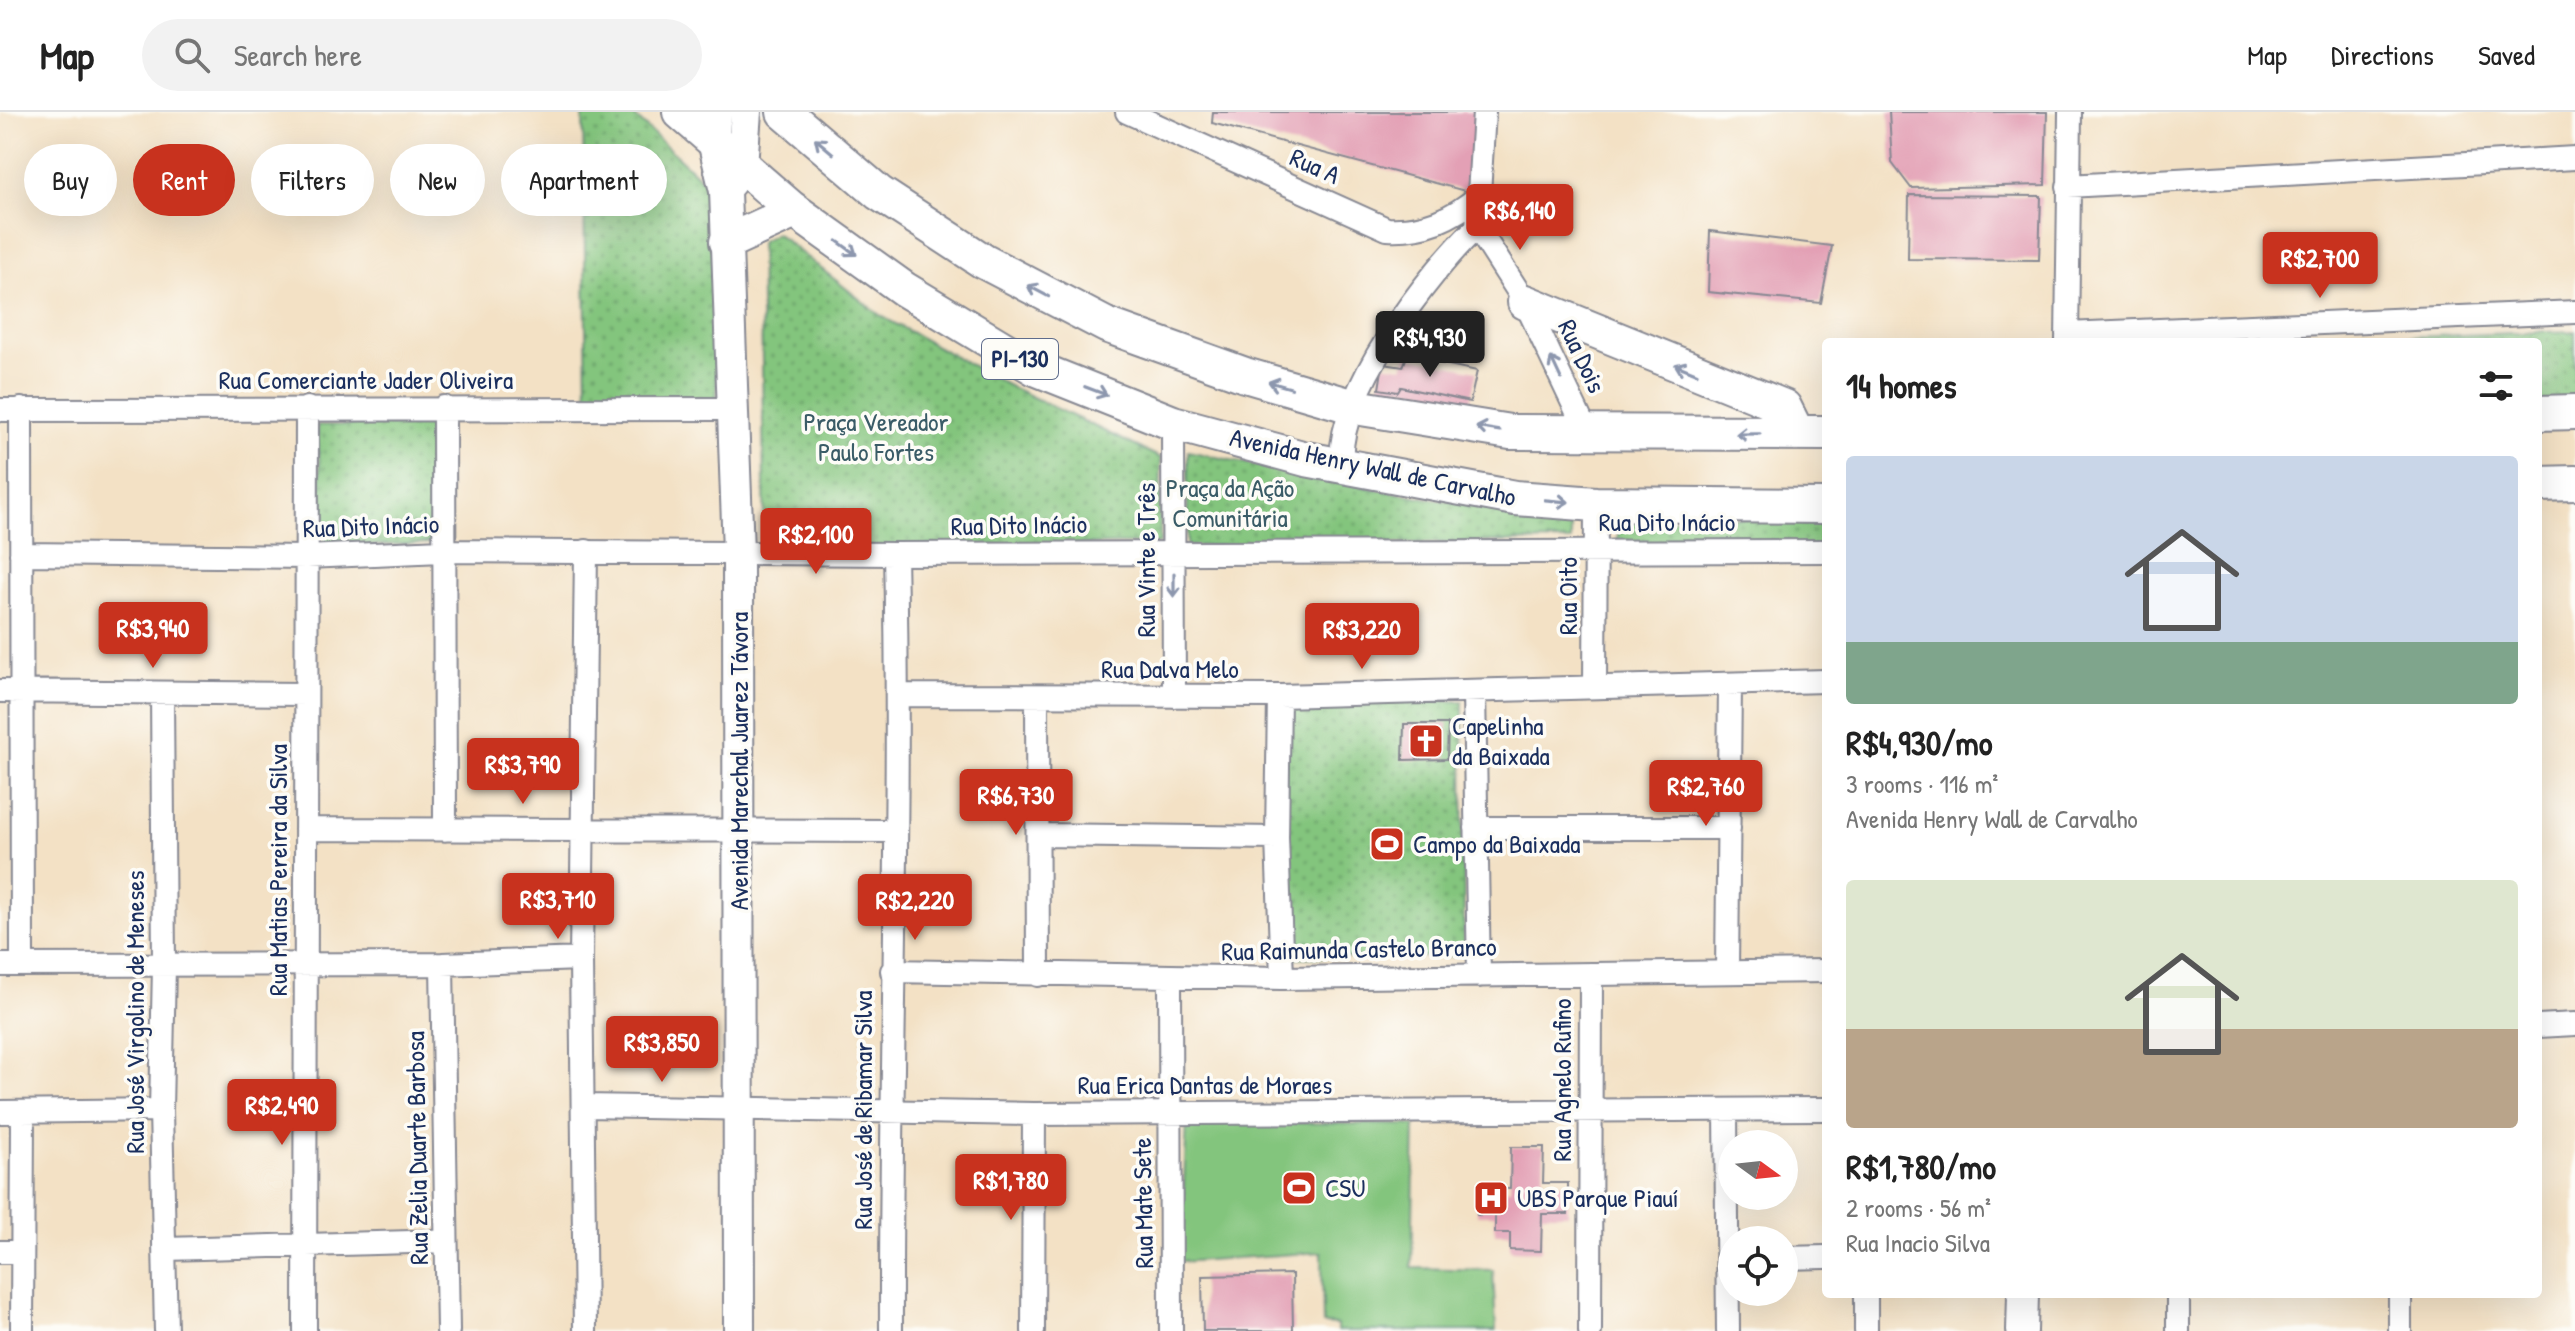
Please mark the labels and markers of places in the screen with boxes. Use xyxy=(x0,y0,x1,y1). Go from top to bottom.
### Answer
pin: R$6,140 xyxy=(1446,184,1594,252)
pin: R$2,700 xyxy=(2246,232,2394,300)
pin: R$4,930 xyxy=(1356,311,1504,379)
pin: R$2,100 xyxy=(742,508,890,576)
pin: R$3,940 xyxy=(79,602,227,670)
pin: R$3,220 xyxy=(1288,603,1436,671)
place label: Capelinha da Baixada xyxy=(1452,708,1550,773)
church icon: Capelinha da Baixada xyxy=(1407,722,1445,760)
pin: R$3,790 xyxy=(449,738,597,806)
pin: R$2,760 xyxy=(1632,760,1780,828)
pin: R$6,730 xyxy=(942,769,1090,837)
sports icon: Campo da Baixada xyxy=(1368,825,1406,863)
place label: Campo da Baixada xyxy=(1413,826,1580,861)
pin: R$3,710 xyxy=(484,873,632,941)
pin: R$2,220 xyxy=(841,874,989,942)
pin: R$3,850 xyxy=(588,1016,736,1084)
pin: R$2,490 xyxy=(208,1079,356,1147)
pin: R$1,780 xyxy=(937,1154,1085,1222)
sports icon: CSU xyxy=(1280,1169,1318,1207)
place label: CSU xyxy=(1325,1170,1365,1205)
hospital icon: UBS Parque Piauí xyxy=(1472,1179,1510,1217)
place label: UBS Parque Piauí xyxy=(1517,1180,1679,1215)

